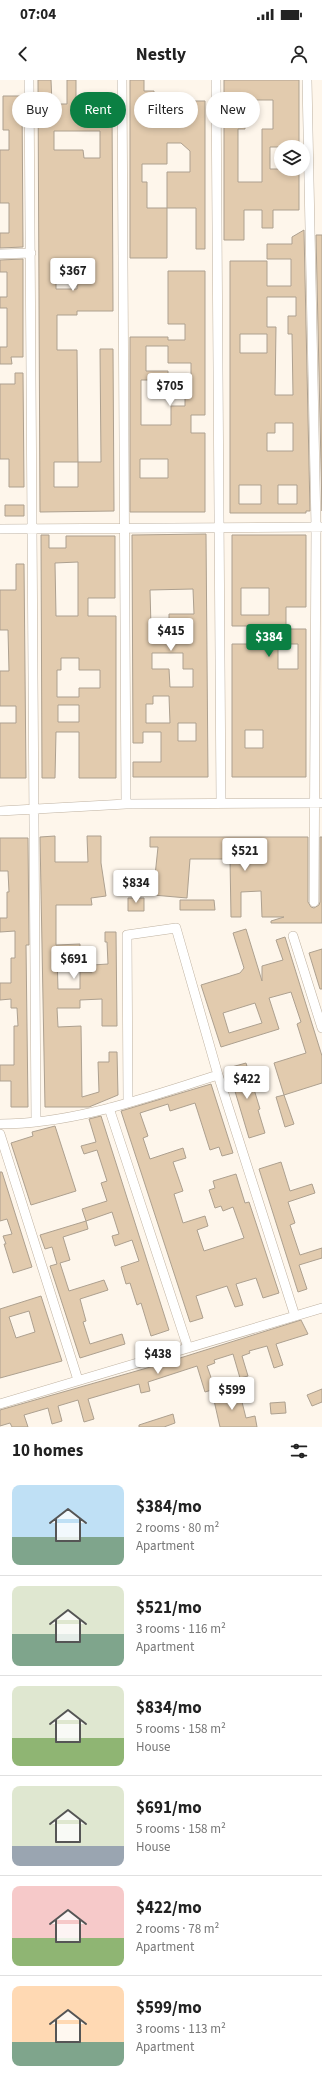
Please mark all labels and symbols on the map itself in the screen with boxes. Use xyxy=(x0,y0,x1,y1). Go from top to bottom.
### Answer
pin: $367 xyxy=(49,258,97,292)
pin: $705 xyxy=(146,373,194,407)
pin: $415 xyxy=(147,618,195,652)
pin: $384 xyxy=(245,624,293,658)
pin: $521 xyxy=(221,838,269,872)
pin: $834 xyxy=(112,870,160,904)
pin: $691 xyxy=(50,946,98,980)
pin: $422 xyxy=(223,1066,271,1100)
pin: $438 xyxy=(134,1341,182,1375)
pin: $599 xyxy=(208,1377,256,1411)

